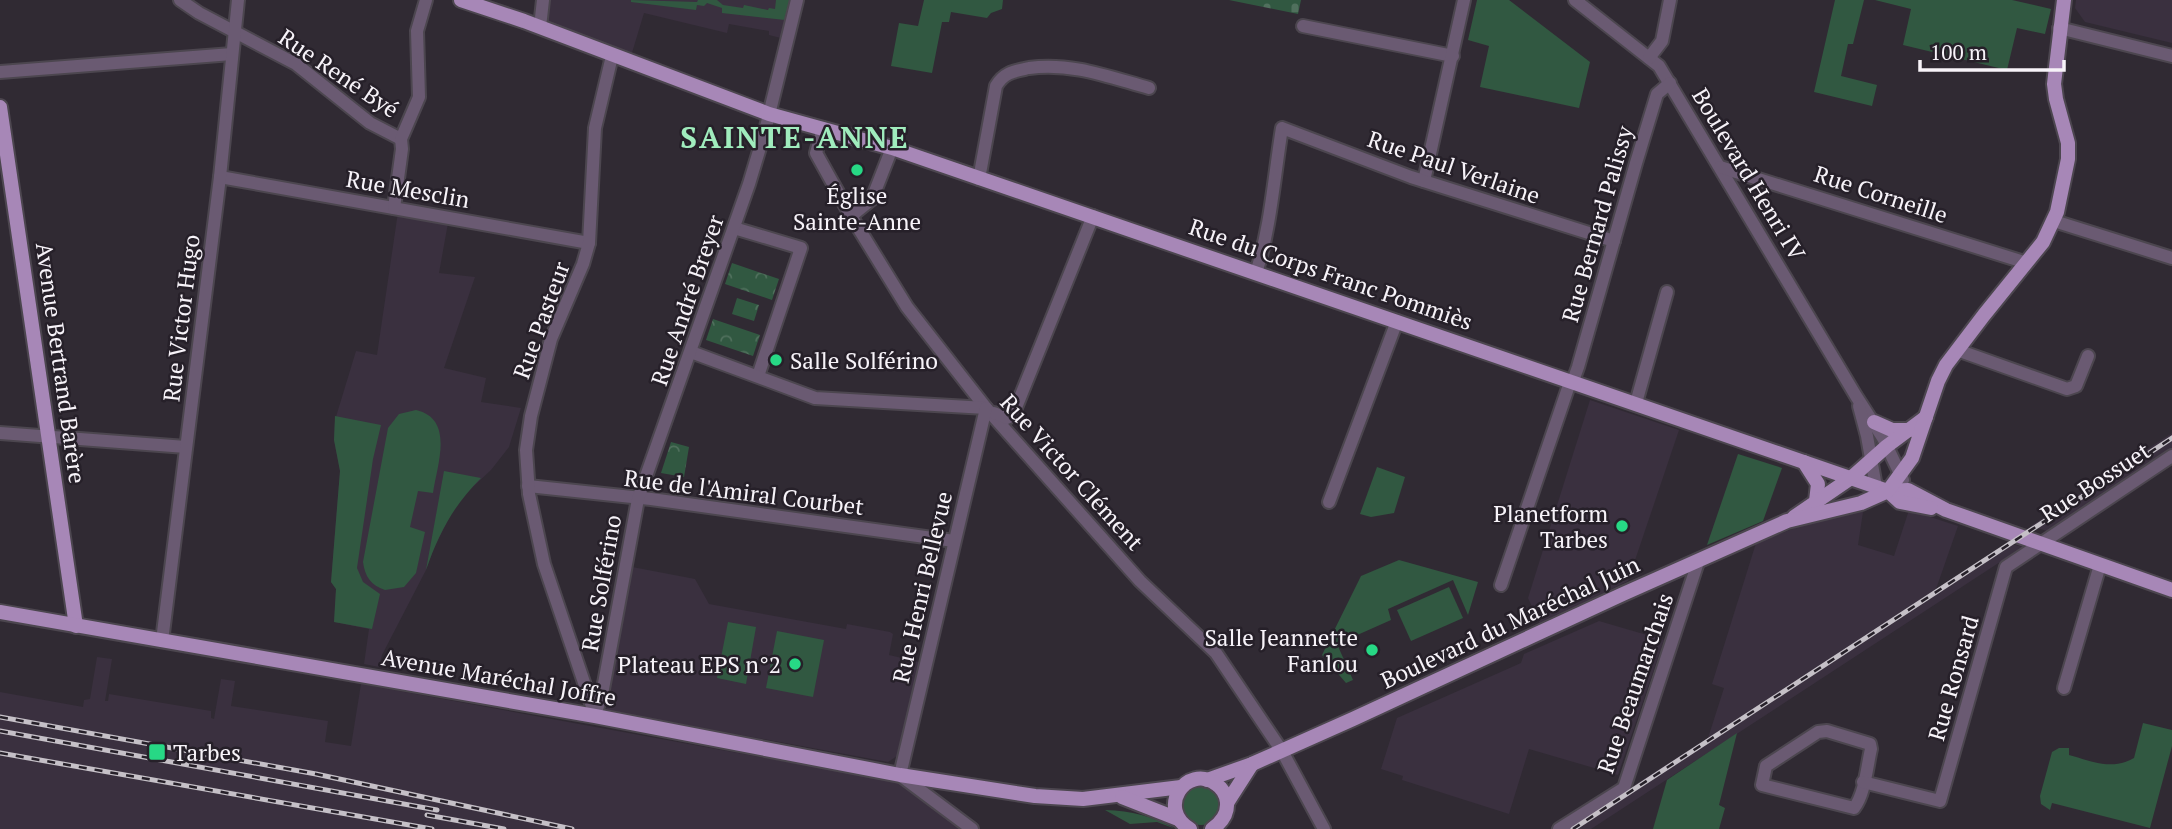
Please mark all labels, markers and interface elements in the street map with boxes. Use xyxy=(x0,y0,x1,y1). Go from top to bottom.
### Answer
street label: Rue René Byé xyxy=(273,21,405,125)
scale bar xyxy=(1920,28,2064,72)
text: 100 m xyxy=(1930,38,1987,66)
street label: Boulevard Henri IV xyxy=(1685,82,1813,266)
district label: SAINTE-ANNE xyxy=(680,117,910,157)
street label: Rue Bernard Palissy xyxy=(1554,122,1640,326)
street label: Rue Paul Verlaine xyxy=(1364,123,1544,211)
street label: Rue Corneille xyxy=(1810,158,1952,230)
marker: Église Sainte-Anne xyxy=(849,162,865,178)
street label: Rue Mesclin xyxy=(344,163,472,215)
place label: Église Sainte-Anne xyxy=(793,180,921,237)
street label: Rue André Breyer xyxy=(643,210,731,389)
street label: Rue du Corps Franc Pommiès xyxy=(1185,211,1477,337)
street label: Rue Victor Hugo xyxy=(155,233,207,403)
street label: Avenue Bertrand Barère xyxy=(29,241,93,485)
street label: Rue Pasteur xyxy=(506,257,577,383)
place label: Salle Solférino xyxy=(790,345,938,376)
marker: Salle Solférino xyxy=(768,352,784,368)
street label: Rue Victor Clément xyxy=(993,387,1151,557)
street label: Rue Bossuet xyxy=(2034,435,2156,529)
street label: Rue de l'Amiral Courbet xyxy=(622,462,866,522)
street label: Rue Henri Bellevue xyxy=(885,488,959,686)
place label: Planetform Tarbes xyxy=(1493,498,1608,555)
street label: Rue Solférino xyxy=(574,512,628,654)
marker: Planetform Tarbes xyxy=(1614,518,1630,534)
street label: Boulevard du Maréchal Juin xyxy=(1376,548,1645,696)
street label: Rue Beaumarchais xyxy=(1590,589,1680,777)
street label: Rue Ronsard xyxy=(1920,612,1986,744)
place label: Salle Jeannette Fanlou xyxy=(1205,622,1358,679)
street label: Avenue Maréchal Joffre xyxy=(379,641,619,713)
marker: Salle Jeannette Fanlou xyxy=(1364,642,1380,658)
place label: Plateau EPS n°2 xyxy=(618,649,781,680)
marker: Plateau EPS n°2 xyxy=(787,656,803,672)
place label: Tarbes xyxy=(173,737,241,768)
marker: Tarbes xyxy=(147,742,167,762)

